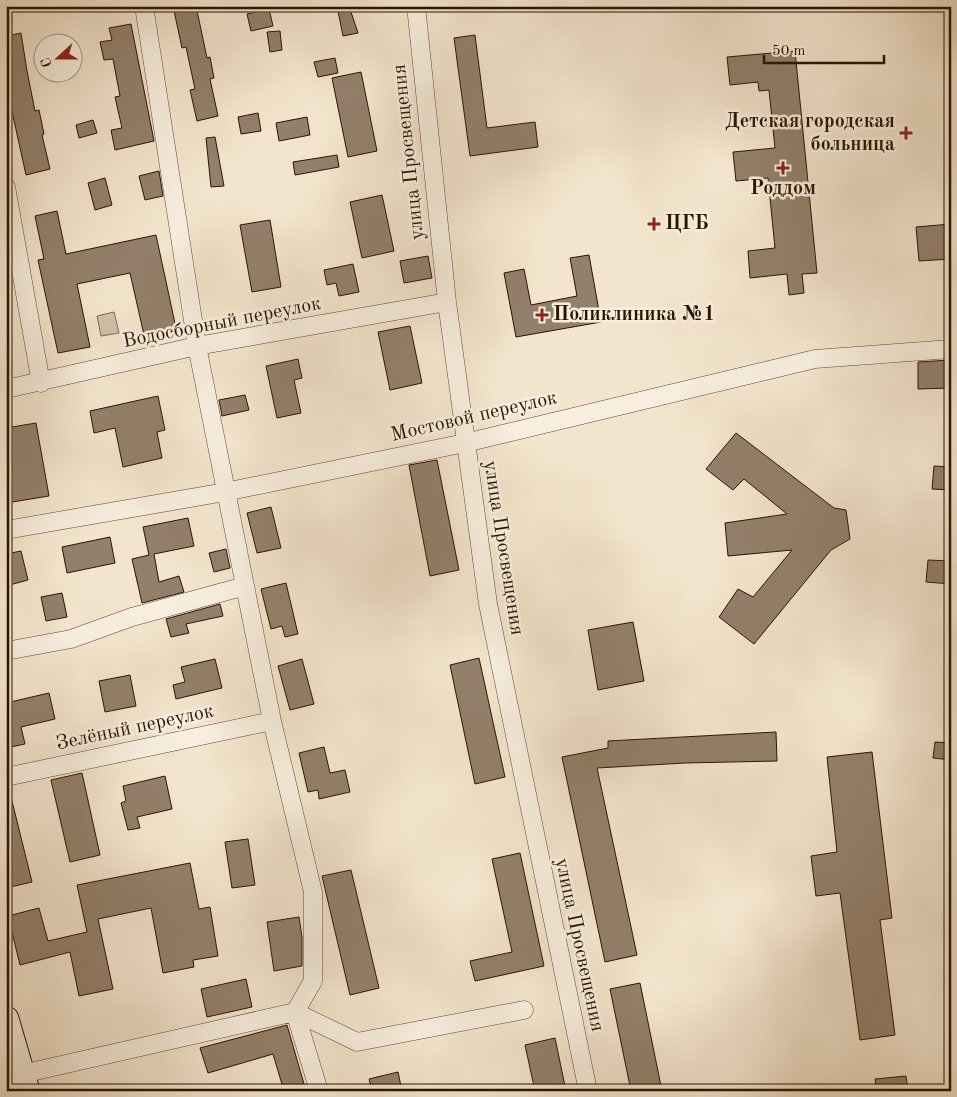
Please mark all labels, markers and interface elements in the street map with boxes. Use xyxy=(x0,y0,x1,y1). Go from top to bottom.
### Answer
north arrow xyxy=(32,32,82,82)
scale bar xyxy=(764,32,884,64)
text: 50 m xyxy=(772,44,806,59)
text: С xyxy=(39,55,55,69)
street label: улица Просвещения xyxy=(390,63,428,241)
place label: Детская городская больница xyxy=(725,112,895,155)
marker: Детская городская больница xyxy=(899,126,913,140)
marker: Роддом xyxy=(776,161,790,175)
place label: Роддом xyxy=(750,179,816,199)
place label: ЦГБ xyxy=(665,214,709,234)
marker: ЦГБ xyxy=(647,217,661,231)
street label: Водосборный переулок xyxy=(121,294,323,352)
place label: Поликлиника №1 xyxy=(553,305,715,325)
marker: Поликлиника №1 xyxy=(535,308,549,322)
street label: Мостовой переулок xyxy=(389,388,559,446)
street label: улица Просвещения xyxy=(479,459,527,637)
street label: Зелёный переулок xyxy=(54,702,216,754)
street label: улица Просвещения xyxy=(551,856,607,1034)

